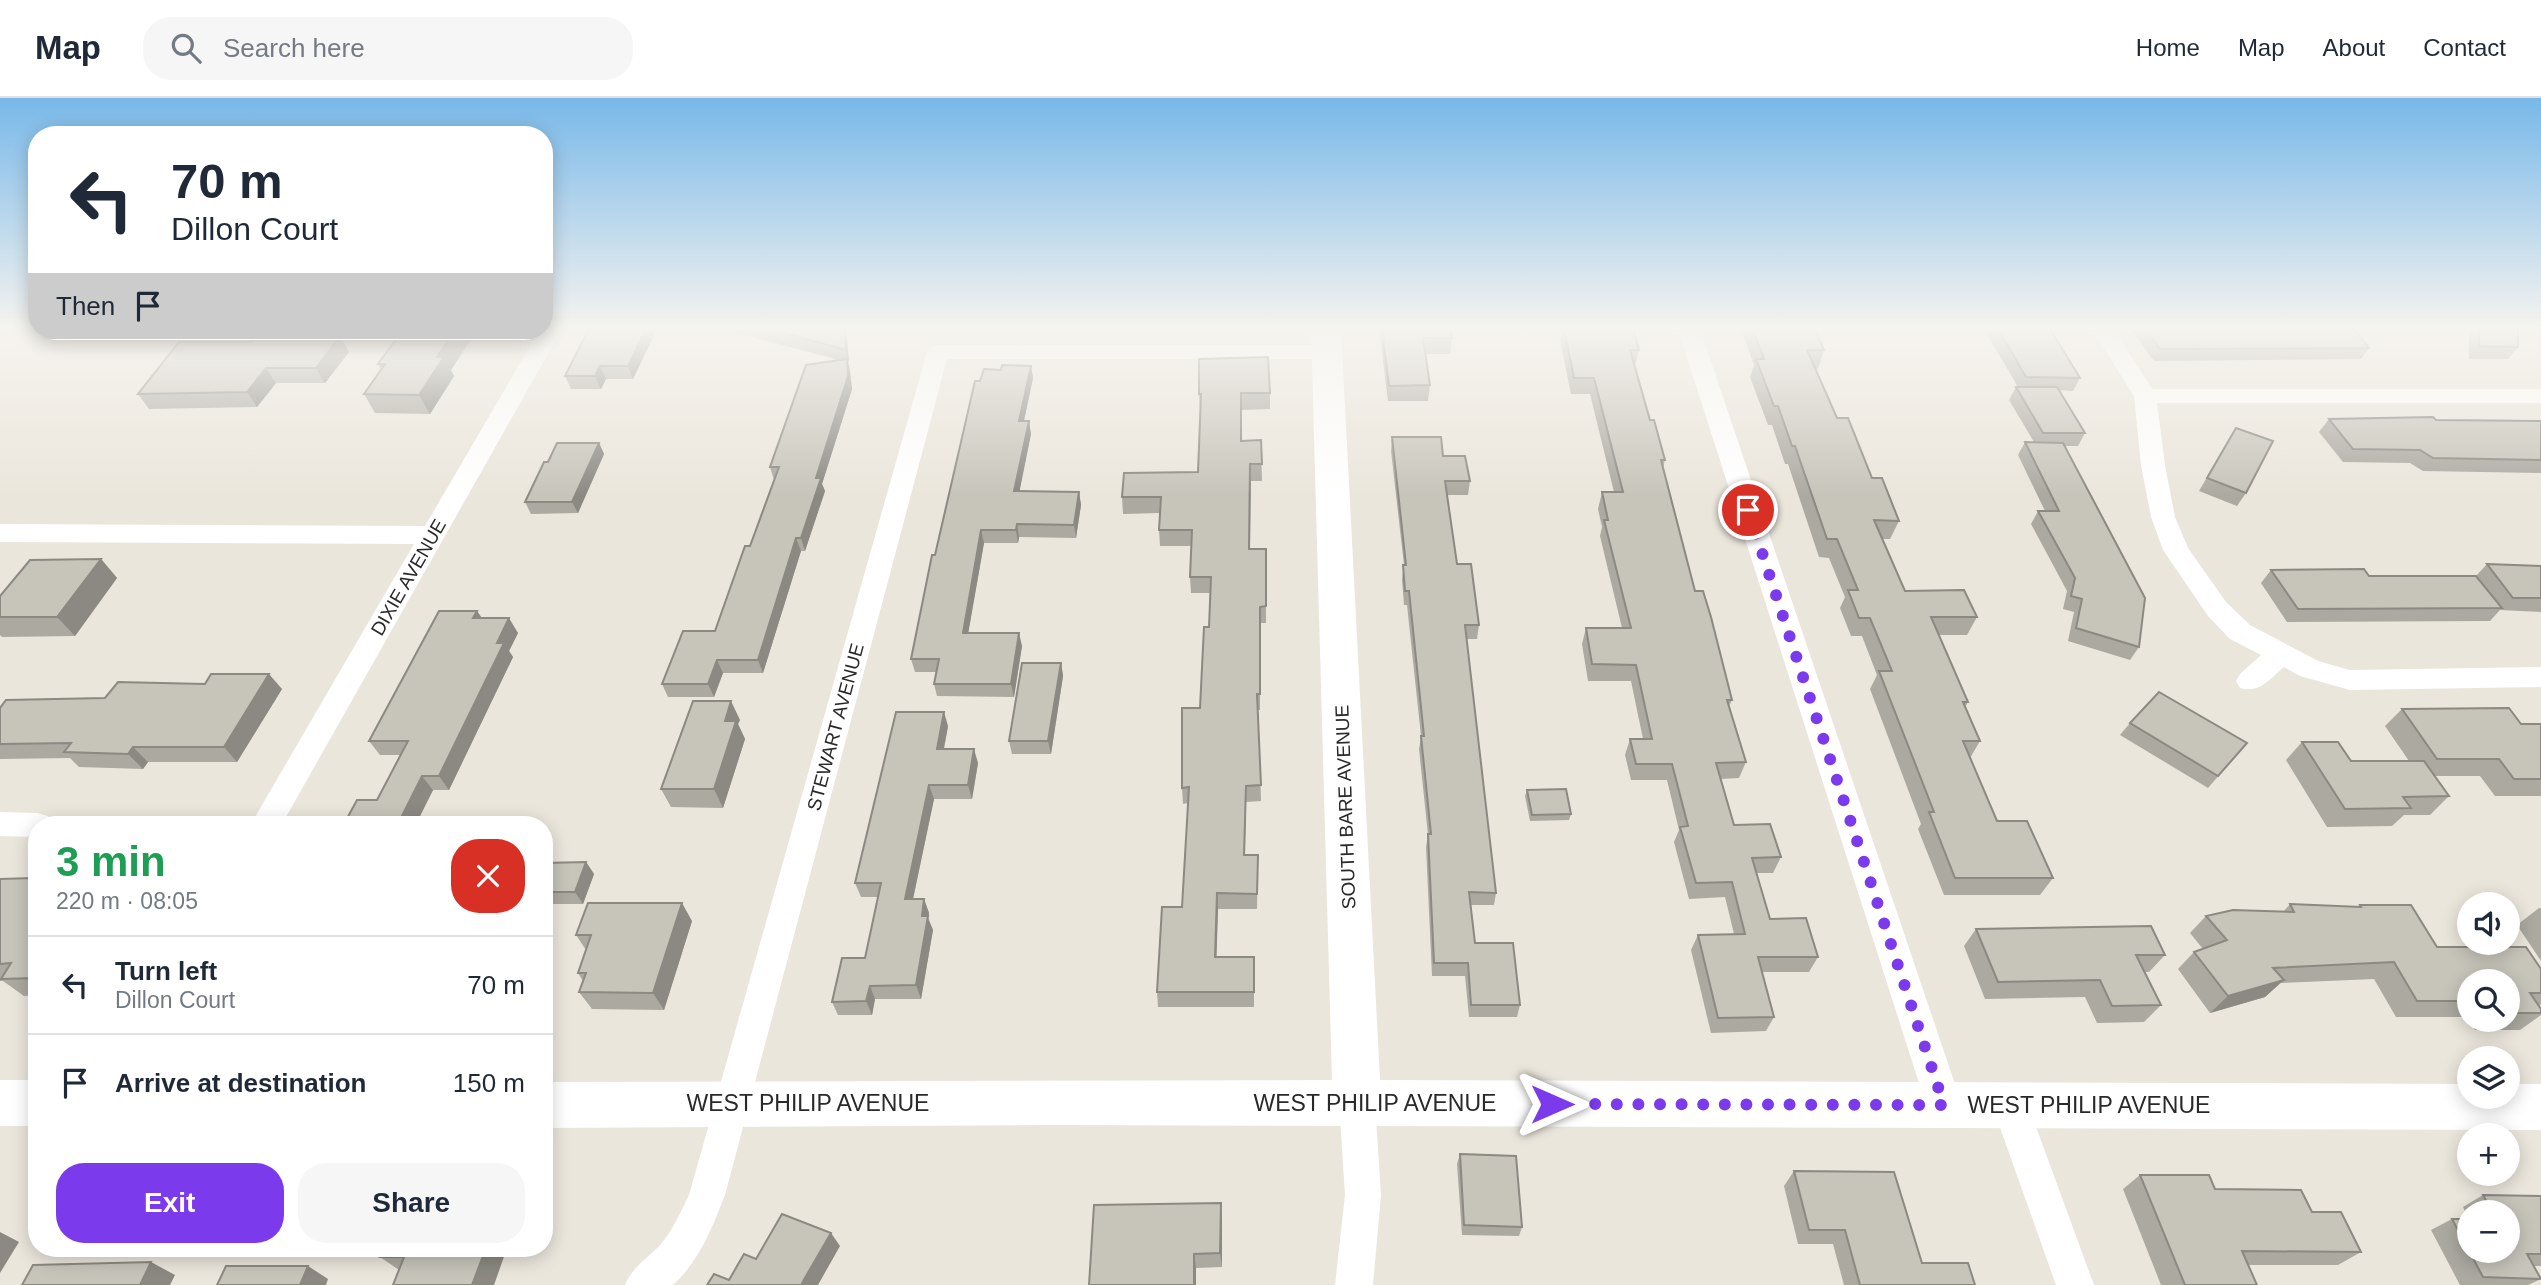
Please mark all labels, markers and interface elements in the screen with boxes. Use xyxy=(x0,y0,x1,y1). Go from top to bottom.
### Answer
search box xyxy=(143,17,633,80)
text: Map xyxy=(35,29,101,66)
icon: search xyxy=(167,29,205,67)
text: Search here xyxy=(223,33,365,63)
text: Home xyxy=(2136,34,2200,61)
text: Map xyxy=(2238,34,2285,61)
text: About xyxy=(2323,34,2385,61)
text: Contact xyxy=(2423,34,2506,61)
icon: left xyxy=(56,154,147,245)
text: 70 m xyxy=(171,154,283,208)
text: Dillon Court xyxy=(171,211,338,247)
icon: arrive xyxy=(129,287,167,325)
text: Then xyxy=(56,291,115,321)
pin xyxy=(1718,480,1778,540)
icon: arrive xyxy=(1729,491,1767,529)
street label: DIXIE AVENUE xyxy=(367,515,450,639)
street label: STEWART AVENUE xyxy=(803,641,868,813)
street label: SOUTH BARE AVENUE xyxy=(1331,704,1360,910)
text: 3 min xyxy=(56,838,166,885)
button: close xyxy=(451,839,525,913)
text: 220 m · 08:05 xyxy=(56,888,198,914)
map controls xyxy=(2457,892,2520,1263)
button: sound xyxy=(2457,892,2520,955)
text: Turn left xyxy=(115,956,217,986)
icon: left xyxy=(56,966,94,1004)
button: search xyxy=(2457,969,2520,1032)
text: 70 m xyxy=(467,970,525,1000)
text: Dillon Court xyxy=(115,987,235,1013)
button: layers xyxy=(2457,1046,2520,1109)
icon: arrive xyxy=(56,1064,94,1102)
position arrow xyxy=(1515,1067,1589,1141)
text: Arrive at destination xyxy=(115,1068,366,1098)
text: 150 m xyxy=(453,1068,525,1098)
street label: WEST PHILIP AVENUE xyxy=(687,1090,929,1116)
street label: WEST PHILIP AVENUE xyxy=(1254,1090,1496,1116)
street label: WEST PHILIP AVENUE xyxy=(1968,1092,2210,1118)
button: + xyxy=(2457,1123,2520,1186)
button: Exit xyxy=(56,1163,284,1243)
button: Share xyxy=(298,1163,525,1243)
button: − xyxy=(2457,1200,2520,1263)

